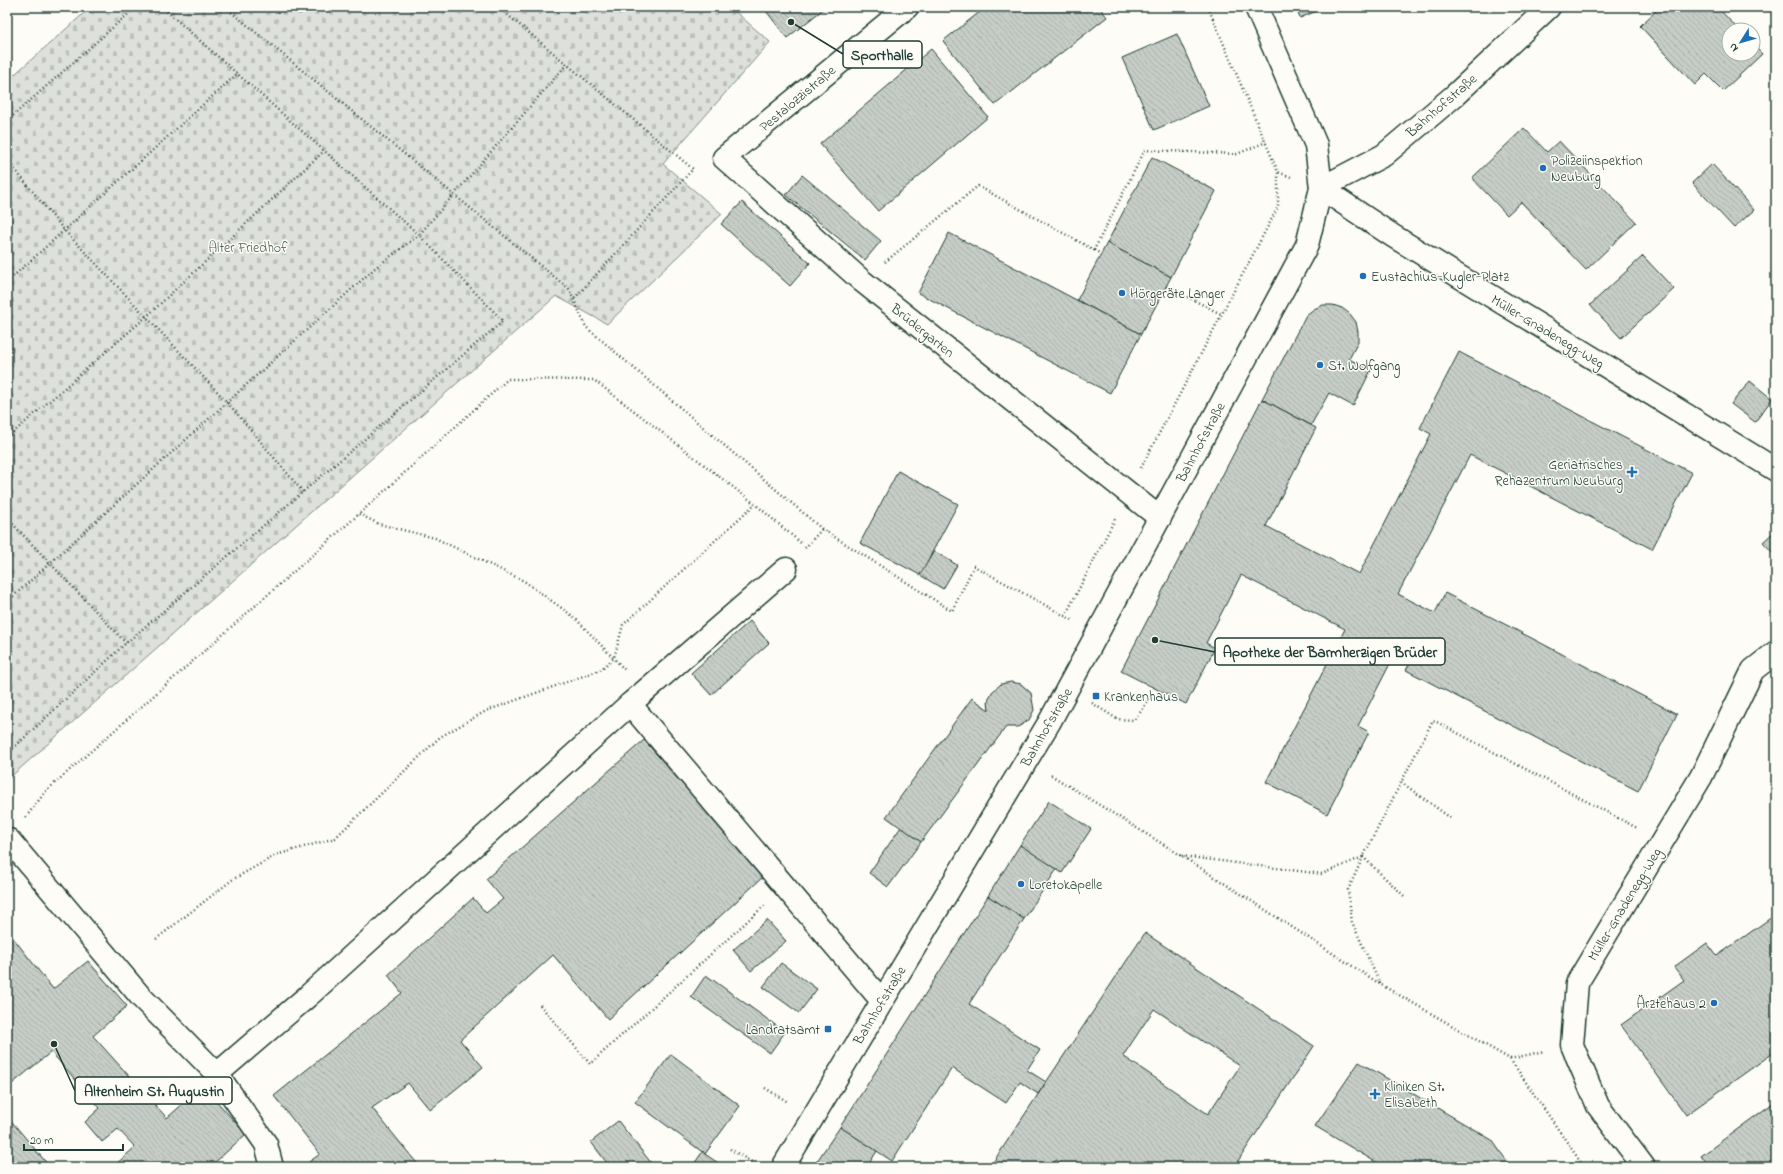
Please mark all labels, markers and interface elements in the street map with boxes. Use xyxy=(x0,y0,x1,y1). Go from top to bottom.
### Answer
north arrow xyxy=(1721,22,1761,62)
text: N xyxy=(1725,40,1742,55)
callout: Sporthalle xyxy=(843,41,922,68)
text: Sporthalle xyxy=(851,45,914,67)
street label: Pestalozzistraße xyxy=(755,60,841,137)
street label: Bahnhofstraße xyxy=(1401,69,1483,144)
place label: Polizeiinspektion Neuburg xyxy=(1551,151,1643,189)
marker: Polizeiinspektion Neuburg xyxy=(1538,163,1548,173)
park label: Alter Friedhof xyxy=(208,238,288,259)
place label: Eustachius-Kugler-Platz xyxy=(1371,267,1509,289)
marker: Eustachius-Kugler-Platz xyxy=(1358,271,1368,281)
place label: Hörgeräte Langer xyxy=(1130,284,1225,306)
marker: Hörgeräte Langer xyxy=(1117,288,1127,298)
street label: Müller-Gnadenegg-Weg xyxy=(1486,290,1608,375)
street label: Brüdergarten xyxy=(884,298,958,364)
place label: St. Wolfgang xyxy=(1328,356,1400,378)
marker: St. Wolfgang xyxy=(1315,360,1325,370)
street label: Bahnhofstraße xyxy=(1171,398,1232,487)
place label: Geriatrisches Rehazentrum Neuburg xyxy=(1495,455,1623,493)
marker: Geriatrisches Rehazentrum Neuburg xyxy=(1626,466,1638,478)
callout: Apotheke der Barmherzigen Brüder xyxy=(1215,638,1445,665)
text: Apotheke der Barmherzigen Brüder xyxy=(1223,642,1438,666)
street label: Bahnhofstraße xyxy=(1016,684,1079,772)
place label: Krankenhaus xyxy=(1104,687,1178,708)
marker: Krankenhaus xyxy=(1091,691,1101,701)
street label: Müller-Gnadenegg-Weg xyxy=(1583,844,1668,966)
place label: Loretokapelle xyxy=(1029,875,1103,896)
marker: Loretokapelle xyxy=(1016,879,1026,889)
street label: Bahnhofstraße xyxy=(848,962,912,1050)
place label: Ärztehaus 2 xyxy=(1636,994,1706,1015)
marker: Ärztehaus 2 xyxy=(1709,998,1719,1008)
place label: Landratsamt xyxy=(746,1020,820,1041)
marker: Landratsamt xyxy=(823,1024,833,1034)
callout: Altenheim St. Augustin xyxy=(75,1077,232,1104)
place label: Kliniken St. Elisabeth xyxy=(1384,1077,1445,1114)
text: Altenheim St. Augustin xyxy=(84,1081,225,1105)
marker: Kliniken St. Elisabeth xyxy=(1369,1088,1381,1100)
scale bar xyxy=(24,1126,123,1152)
text: 20 m xyxy=(30,1132,53,1150)

